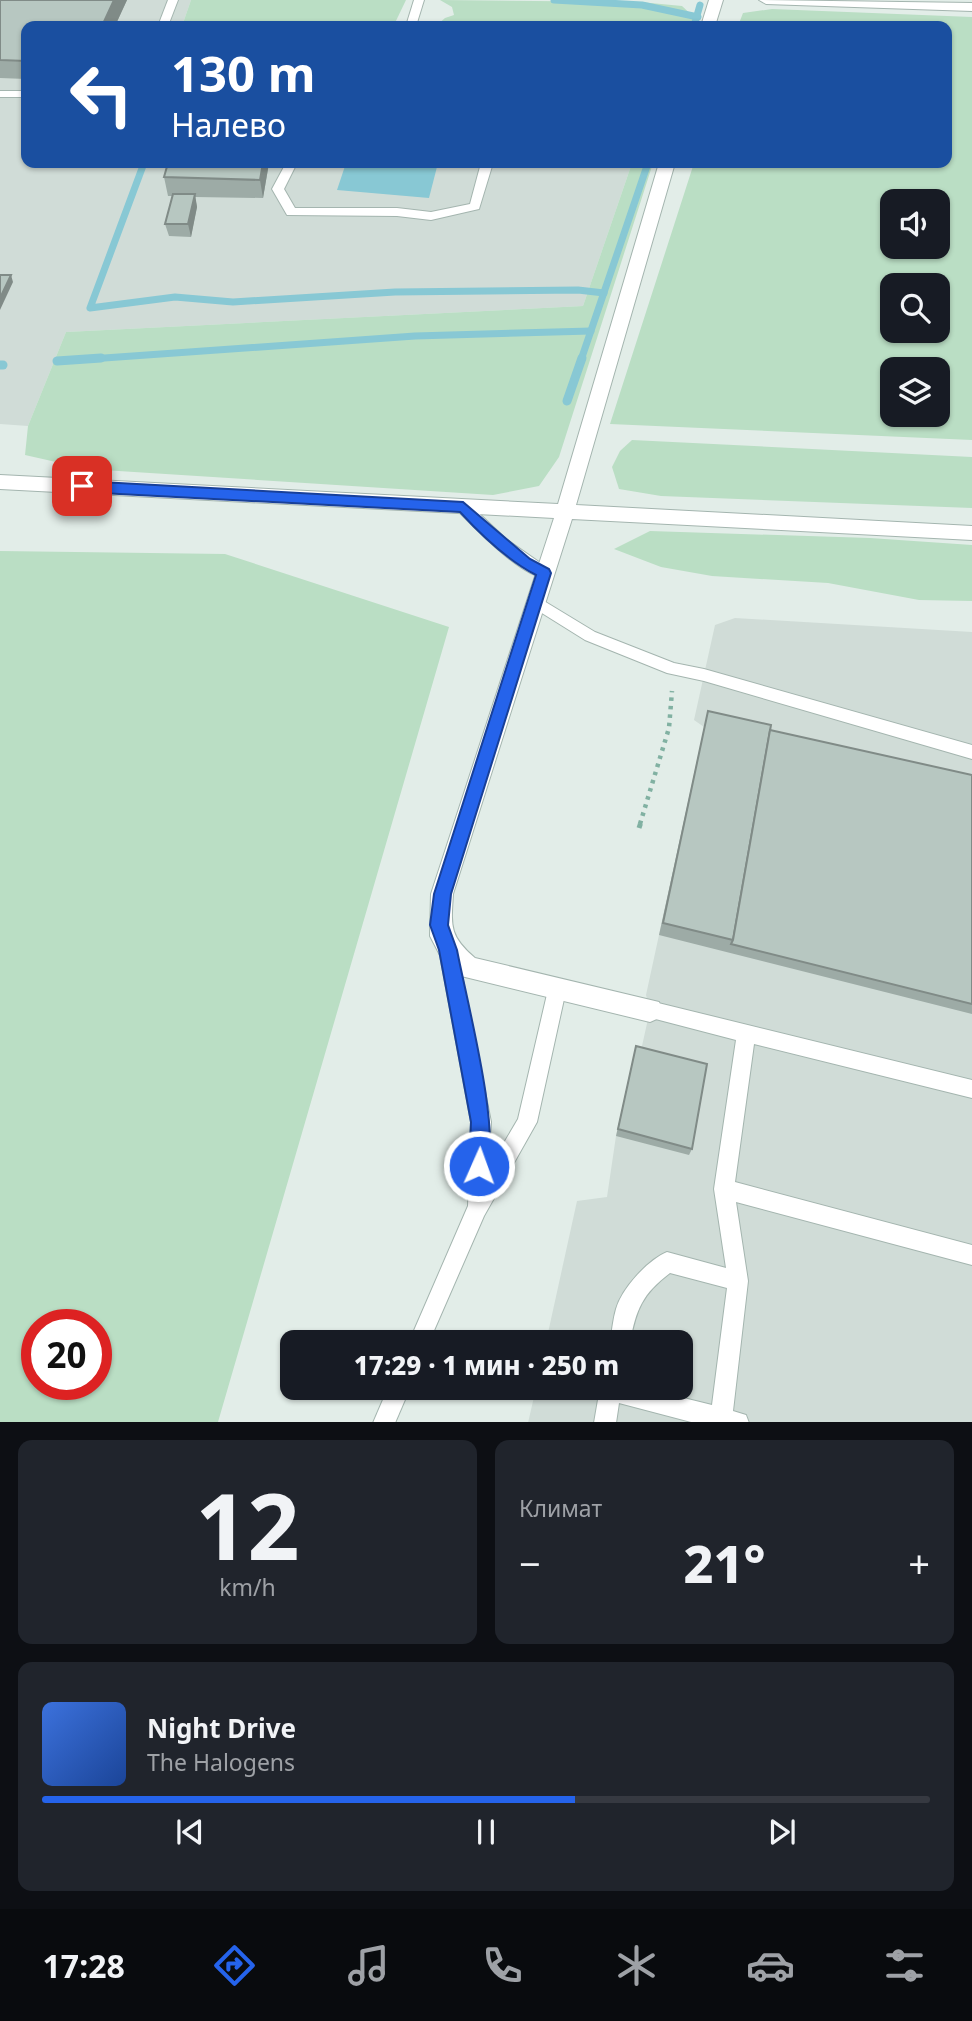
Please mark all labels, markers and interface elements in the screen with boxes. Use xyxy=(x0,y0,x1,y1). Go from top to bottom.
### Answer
text: 130 m xyxy=(171,40,316,106)
icon: left xyxy=(56,49,147,140)
text: Налево xyxy=(171,103,286,146)
map controls xyxy=(880,189,950,427)
button: sound xyxy=(880,189,950,259)
button: search xyxy=(880,273,950,343)
button: layers xyxy=(880,357,950,427)
pin xyxy=(52,456,112,516)
icon: arrive xyxy=(63,467,101,505)
position arrow xyxy=(442,1129,516,1203)
speed limit sign: 20 xyxy=(21,1309,112,1400)
text: 17:29 · 1 мин · 250 m xyxy=(354,1347,619,1383)
text: 12 xyxy=(195,1463,300,1587)
text: Климат xyxy=(519,1492,602,1524)
text: 21° xyxy=(683,1527,766,1598)
text: − xyxy=(519,1537,541,1589)
text: + xyxy=(908,1537,930,1589)
text: km/h xyxy=(219,1571,276,1603)
text: Night Drive xyxy=(147,1710,296,1746)
text: The Halogens xyxy=(147,1746,295,1778)
icon: previous xyxy=(171,1813,209,1851)
icon: pause xyxy=(467,1813,505,1851)
icon: next xyxy=(763,1813,801,1851)
icon: directions xyxy=(210,1941,259,1990)
icon: music xyxy=(344,1941,393,1990)
icon: phone xyxy=(478,1941,527,1990)
icon: climate xyxy=(612,1941,661,1990)
icon: car xyxy=(746,1941,795,1990)
icon: filters xyxy=(880,1941,929,1990)
text: 17:28 xyxy=(43,1944,125,1987)

